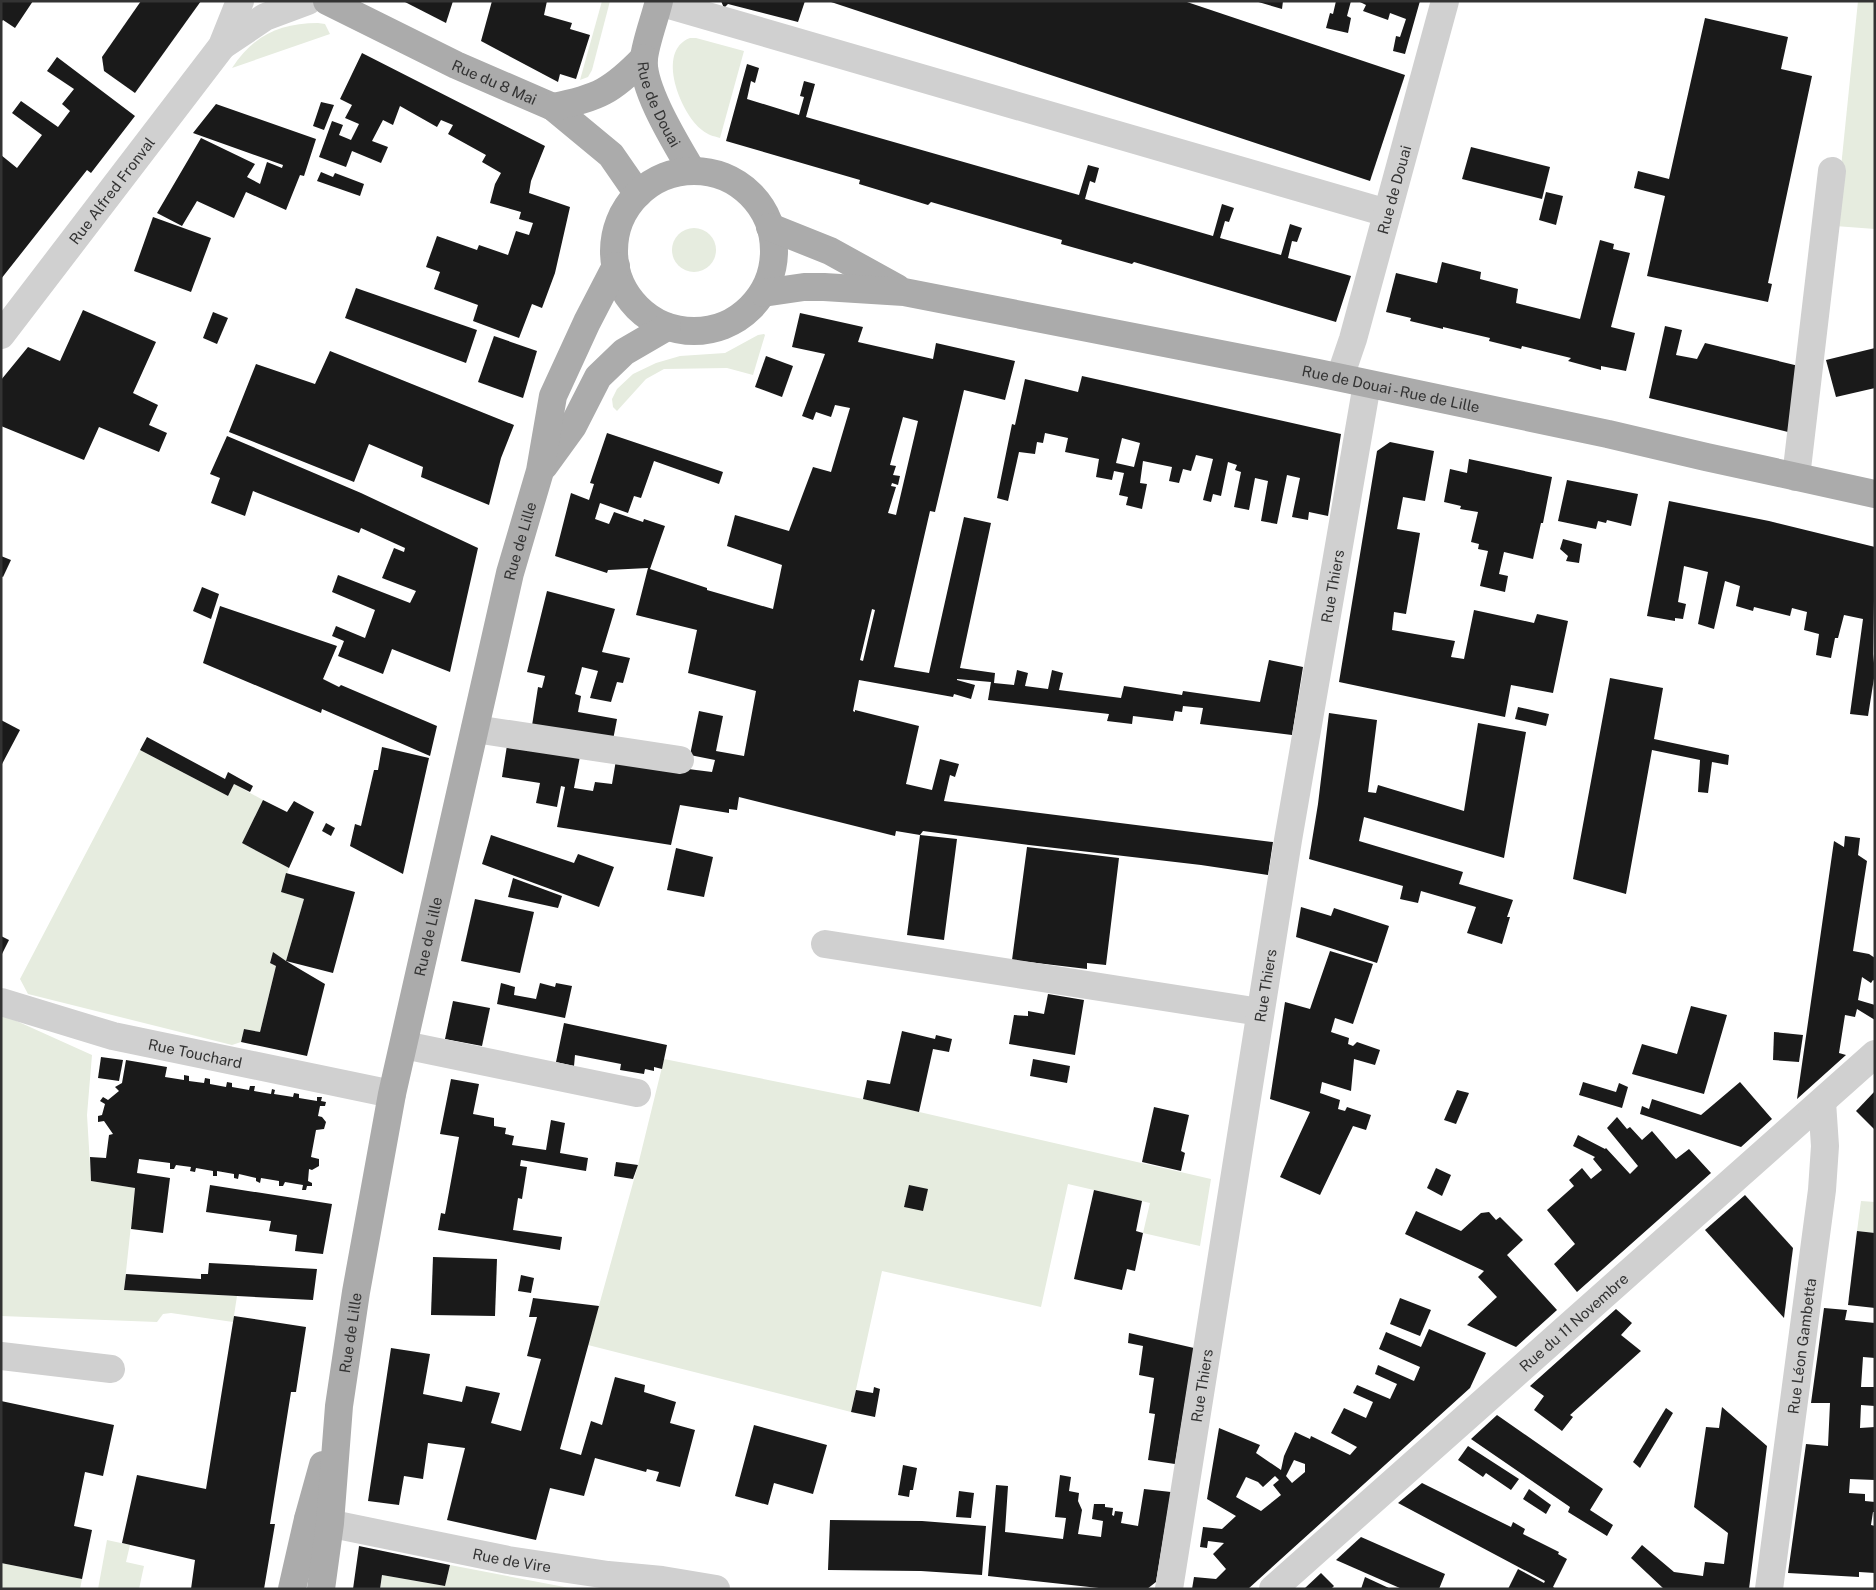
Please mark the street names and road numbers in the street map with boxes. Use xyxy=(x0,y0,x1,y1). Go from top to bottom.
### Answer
street label: Rue du 8 Mai xyxy=(450,56,539,107)
street label: Rue de Douai xyxy=(635,61,685,150)
street label: Rue Alfred Fronval xyxy=(65,134,158,247)
street label: Rue de Douai xyxy=(1373,143,1414,236)
street label: Rue de Douai - Rue de Lille xyxy=(1301,362,1481,415)
street label: Rue de Lille xyxy=(500,500,539,582)
street label: Rue Thiers xyxy=(1317,548,1347,624)
street label: Rue de Lille xyxy=(410,895,445,978)
street label: Rue Thiers xyxy=(1251,948,1279,1023)
street label: Rue Touchard xyxy=(147,1035,244,1071)
street label: Rue du 11 Novembre xyxy=(1516,1269,1631,1375)
street label: Rue Léon Gambetta xyxy=(1784,1277,1819,1415)
street label: Rue de Lille xyxy=(336,1291,364,1374)
street label: Rue Thiers xyxy=(1187,1348,1216,1423)
street label: Rue de Vire xyxy=(471,1544,552,1575)

